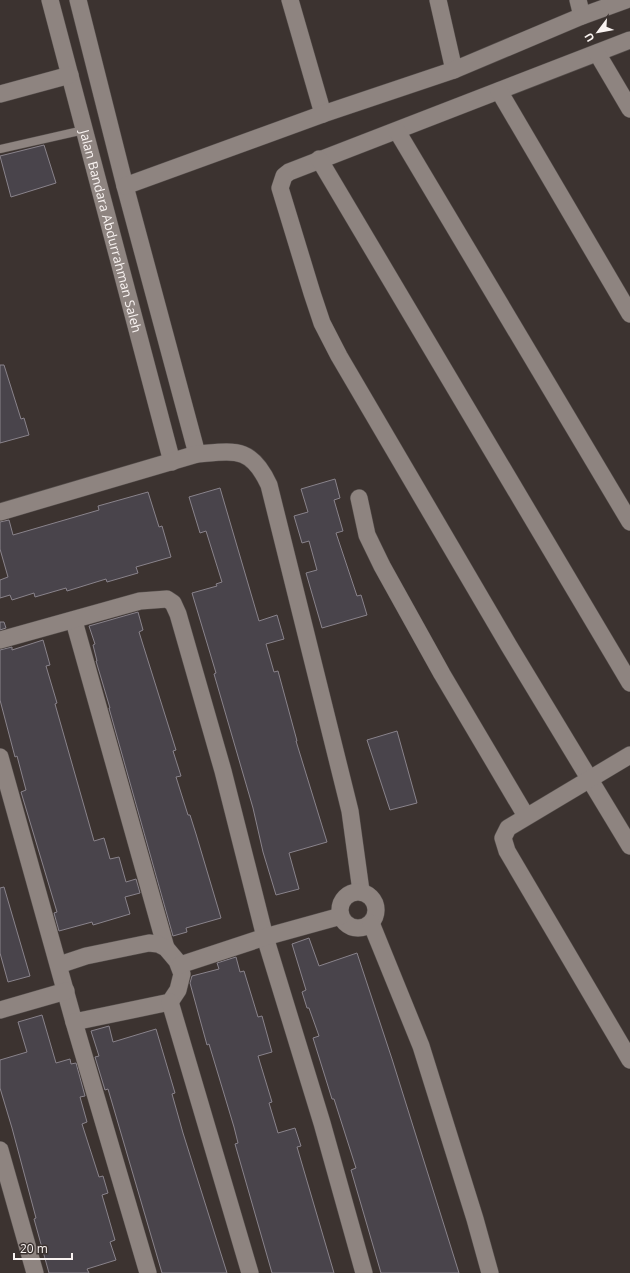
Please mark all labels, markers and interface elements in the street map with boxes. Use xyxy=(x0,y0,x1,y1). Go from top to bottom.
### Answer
north arrow xyxy=(578,12,618,52)
text: U xyxy=(581,30,598,45)
street label: Jalan Bandara Abdurrahman Saleh xyxy=(75,126,146,334)
scale bar xyxy=(14,1235,72,1261)
text: 20 m xyxy=(20,1240,48,1257)

